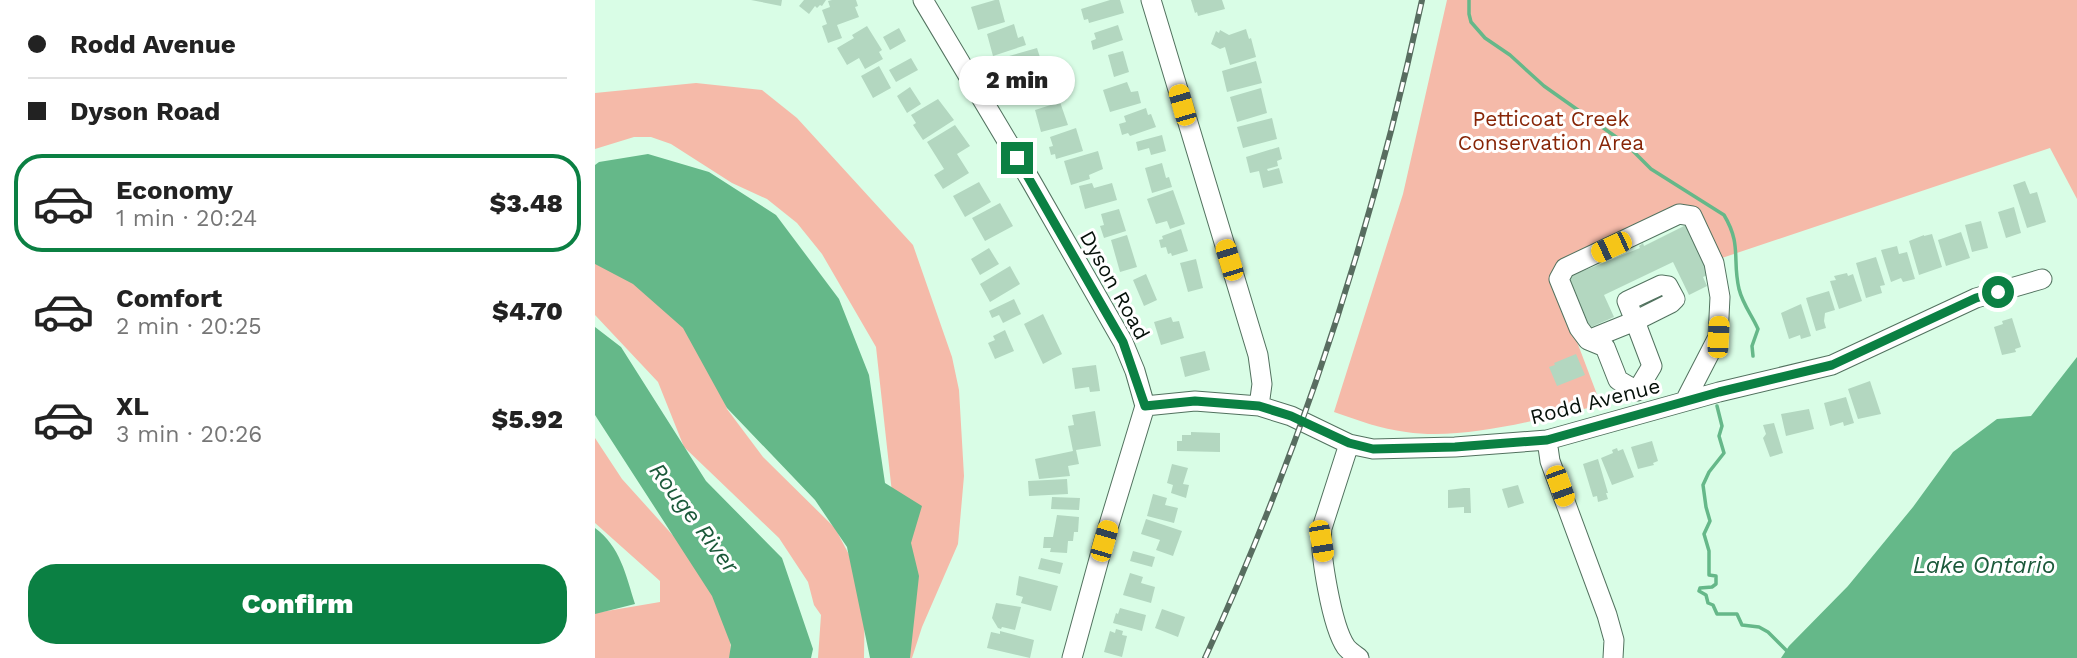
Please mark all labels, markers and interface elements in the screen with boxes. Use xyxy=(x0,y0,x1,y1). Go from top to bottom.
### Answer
text: Rodd Avenue xyxy=(70,29,236,59)
callout: 2 min xyxy=(959,57,1075,106)
text: 2 min xyxy=(986,67,1048,94)
car xyxy=(1167,82,1198,128)
text: Dyson Road xyxy=(70,96,220,126)
park label: Petticoat Creek Conservation Area xyxy=(1458,106,1644,155)
route end xyxy=(1001,142,1033,174)
icon: car xyxy=(32,172,95,235)
text: Economy xyxy=(116,175,233,205)
text: $3.48 xyxy=(489,188,563,218)
text: 1 min · 20:24 xyxy=(116,205,257,232)
street label: Dyson Road xyxy=(1075,226,1155,344)
car xyxy=(1588,229,1635,265)
car xyxy=(1213,237,1246,283)
route start xyxy=(1982,276,2014,308)
icon: car xyxy=(32,280,95,343)
text: Comfort xyxy=(116,283,222,313)
text: $4.70 xyxy=(492,296,563,326)
text: 2 min · 20:25 xyxy=(116,313,262,340)
car xyxy=(1707,315,1730,359)
street label: Rodd Avenue xyxy=(1527,373,1663,429)
icon: car xyxy=(32,388,95,451)
text: XL xyxy=(116,391,149,421)
text: $5.92 xyxy=(492,404,563,434)
text: 3 min · 20:26 xyxy=(116,421,262,448)
water label: Rouge River xyxy=(644,458,745,579)
car xyxy=(1543,463,1578,509)
car xyxy=(1089,518,1120,564)
car xyxy=(1308,518,1335,564)
water label: Lake Ontario xyxy=(1913,552,2055,579)
button: Confirm xyxy=(28,564,567,644)

